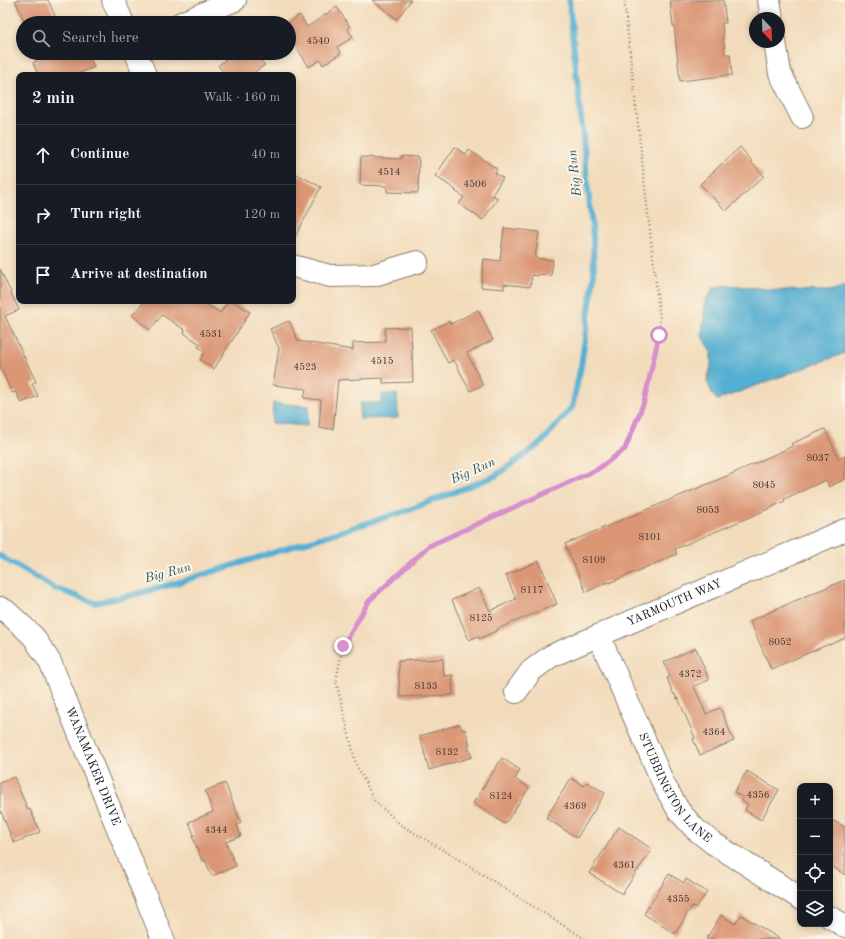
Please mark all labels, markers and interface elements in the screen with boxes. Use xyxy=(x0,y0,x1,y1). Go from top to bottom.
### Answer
north arrow xyxy=(749,12,785,48)
search box xyxy=(16,16,296,60)
icon: search xyxy=(30,27,52,49)
text: Search here xyxy=(62,31,139,46)
house number: 4540 xyxy=(306,36,330,46)
text: 2 min xyxy=(32,90,75,107)
text: Walk · 160 m xyxy=(203,91,280,104)
icon: ahead xyxy=(32,144,54,166)
text: Continue xyxy=(70,147,129,162)
text: 40 m xyxy=(251,148,280,161)
water label: Big Run xyxy=(566,148,584,198)
house number: 4514 xyxy=(377,167,401,177)
house number: 4506 xyxy=(463,179,487,189)
icon: right xyxy=(32,204,54,226)
text: Turn right xyxy=(70,207,141,222)
text: 120 m xyxy=(243,208,280,221)
icon: arrive xyxy=(32,264,54,286)
text: Arrive at destination xyxy=(70,267,208,282)
route start xyxy=(650,326,668,344)
house number: 4531 xyxy=(199,329,223,339)
house number: 4515 xyxy=(370,356,394,366)
house number: 4523 xyxy=(293,362,317,372)
house number: 8037 xyxy=(806,453,830,463)
water label: Big Run xyxy=(448,455,498,487)
house number: 8045 xyxy=(752,480,776,490)
house number: 8053 xyxy=(696,505,720,515)
house number: 8101 xyxy=(638,532,662,542)
house number: 8109 xyxy=(582,555,606,565)
water label: Big Run xyxy=(142,560,193,586)
street label: YARMOUTH WAY xyxy=(625,577,724,629)
house number: 8117 xyxy=(520,585,544,595)
house number: 8125 xyxy=(469,613,493,623)
route end xyxy=(334,637,352,655)
house number: 8052 xyxy=(768,637,792,647)
house number: 4372 xyxy=(678,669,702,679)
house number: 8133 xyxy=(414,681,438,691)
street label: WANAMAKER DRIVE xyxy=(63,705,122,827)
house number: 4364 xyxy=(702,727,726,737)
street label: STUBBINGTON LANE xyxy=(636,731,714,845)
house number: 8132 xyxy=(435,747,459,757)
map controls xyxy=(797,783,833,927)
button: + xyxy=(797,783,833,819)
house number: 4356 xyxy=(746,790,770,800)
house number: 8124 xyxy=(489,791,513,801)
house number: 4369 xyxy=(563,801,587,811)
button: − xyxy=(797,819,833,855)
house number: 4344 xyxy=(204,825,228,835)
button: locate xyxy=(797,855,833,891)
house number: 4361 xyxy=(612,860,636,870)
button: layers xyxy=(797,891,833,927)
house number: 4355 xyxy=(666,894,690,904)

